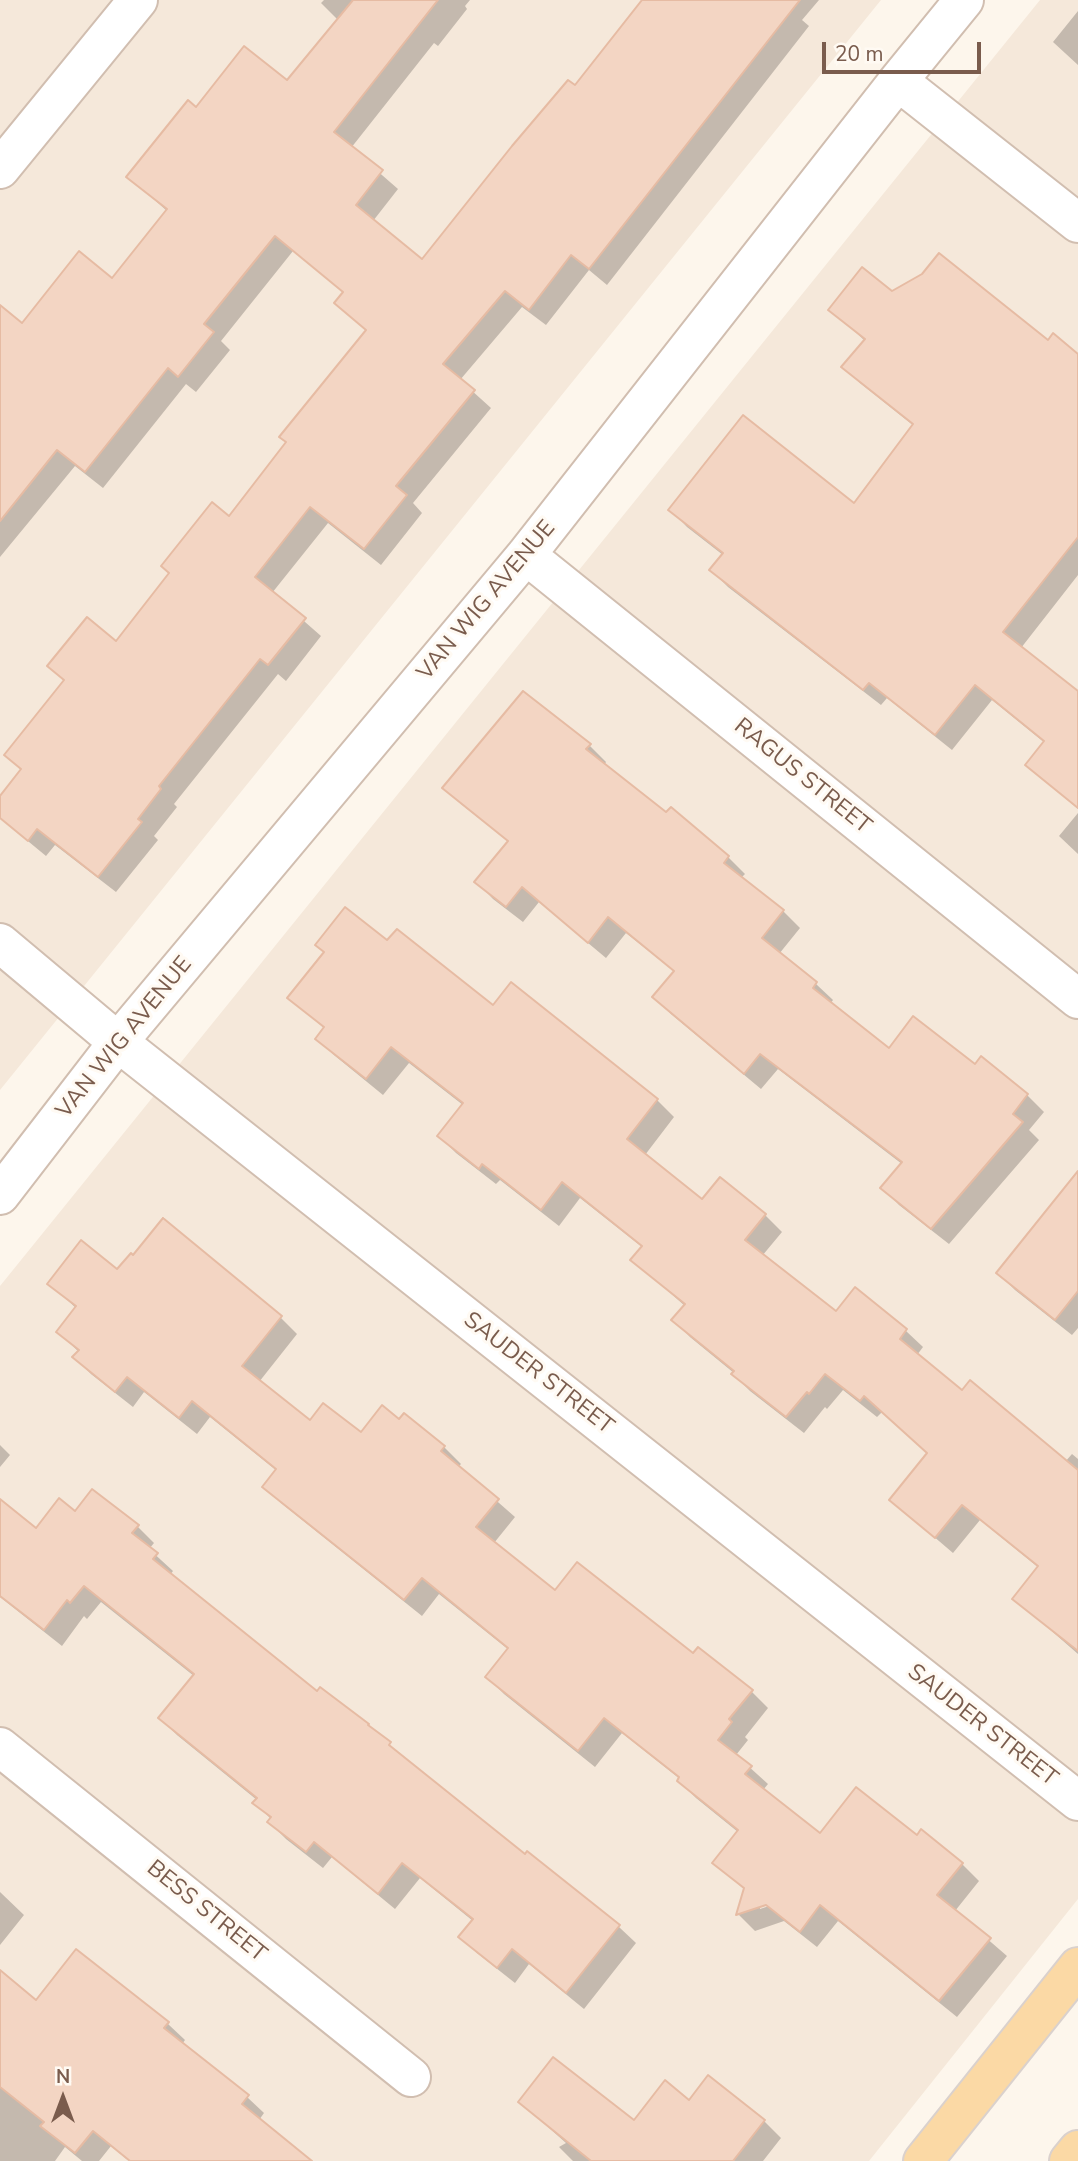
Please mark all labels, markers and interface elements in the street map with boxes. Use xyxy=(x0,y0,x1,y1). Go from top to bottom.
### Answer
scale bar xyxy=(826,28,985,72)
text: 20 m xyxy=(835,40,884,68)
street label: VAN WIG AVENUE xyxy=(412,516,562,686)
street label: RAGUS STREET xyxy=(728,713,876,841)
street label: VAN WIG AVENUE xyxy=(51,952,199,1124)
street label: SAUDER STREET xyxy=(458,1307,618,1441)
street label: SAUDER STREET xyxy=(902,1659,1062,1793)
street label: BESS STREET xyxy=(140,1855,272,1969)
north arrow xyxy=(28,2063,98,2133)
text: N xyxy=(56,2064,70,2090)

